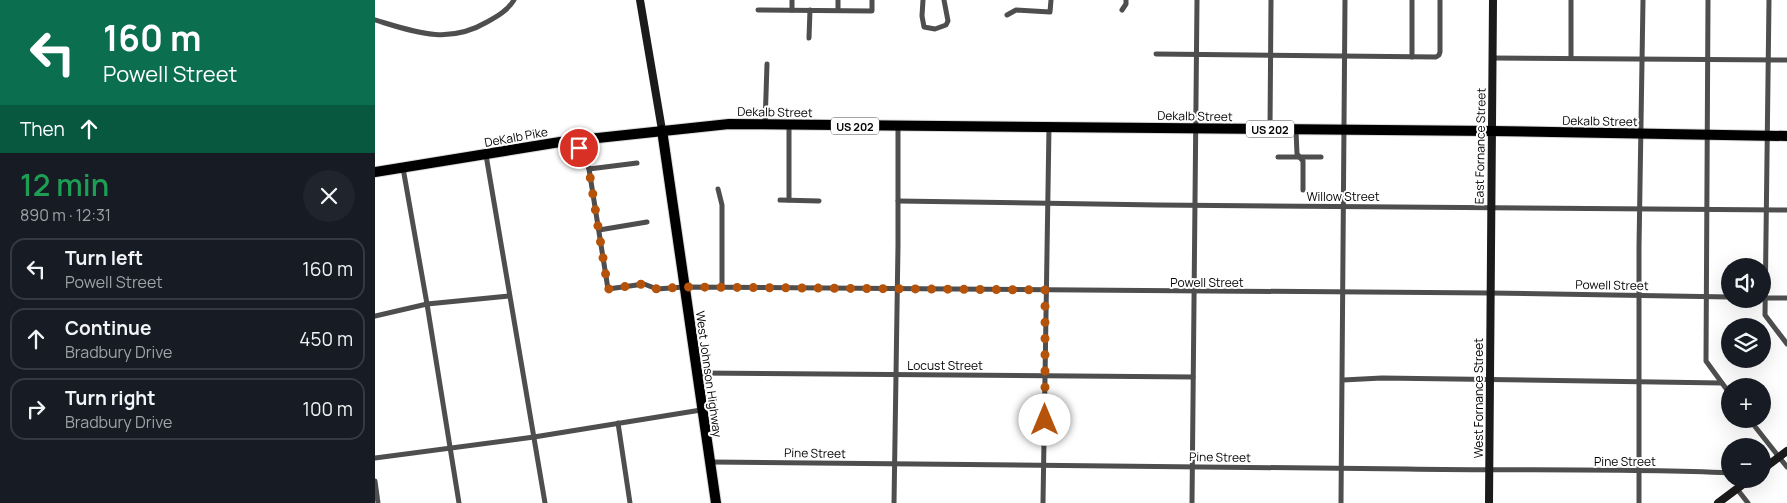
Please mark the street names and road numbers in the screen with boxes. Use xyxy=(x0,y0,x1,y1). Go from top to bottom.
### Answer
street label: East Fornance Street xyxy=(1470,88,1490,204)
street label: Dekalb Street xyxy=(737,103,813,121)
street label: Dekalb Street xyxy=(1157,107,1233,125)
street label: Dekalb Street xyxy=(1562,112,1638,130)
road number: US 202 xyxy=(831,118,879,134)
road number: US 202 xyxy=(1246,120,1294,138)
street label: DeKalb Pike xyxy=(483,123,549,151)
street label: Willow Street xyxy=(1306,188,1380,205)
street label: Powell Street xyxy=(1170,274,1244,291)
street label: Powell Street xyxy=(1575,276,1649,294)
street label: West Johnson Highway xyxy=(692,310,726,439)
street label: West Fornance Street xyxy=(1470,338,1487,458)
street label: Locust Street xyxy=(907,357,983,374)
street label: Pine Street xyxy=(784,444,846,462)
street label: Pine Street xyxy=(1189,448,1251,466)
street label: Pine Street xyxy=(1594,453,1656,470)

